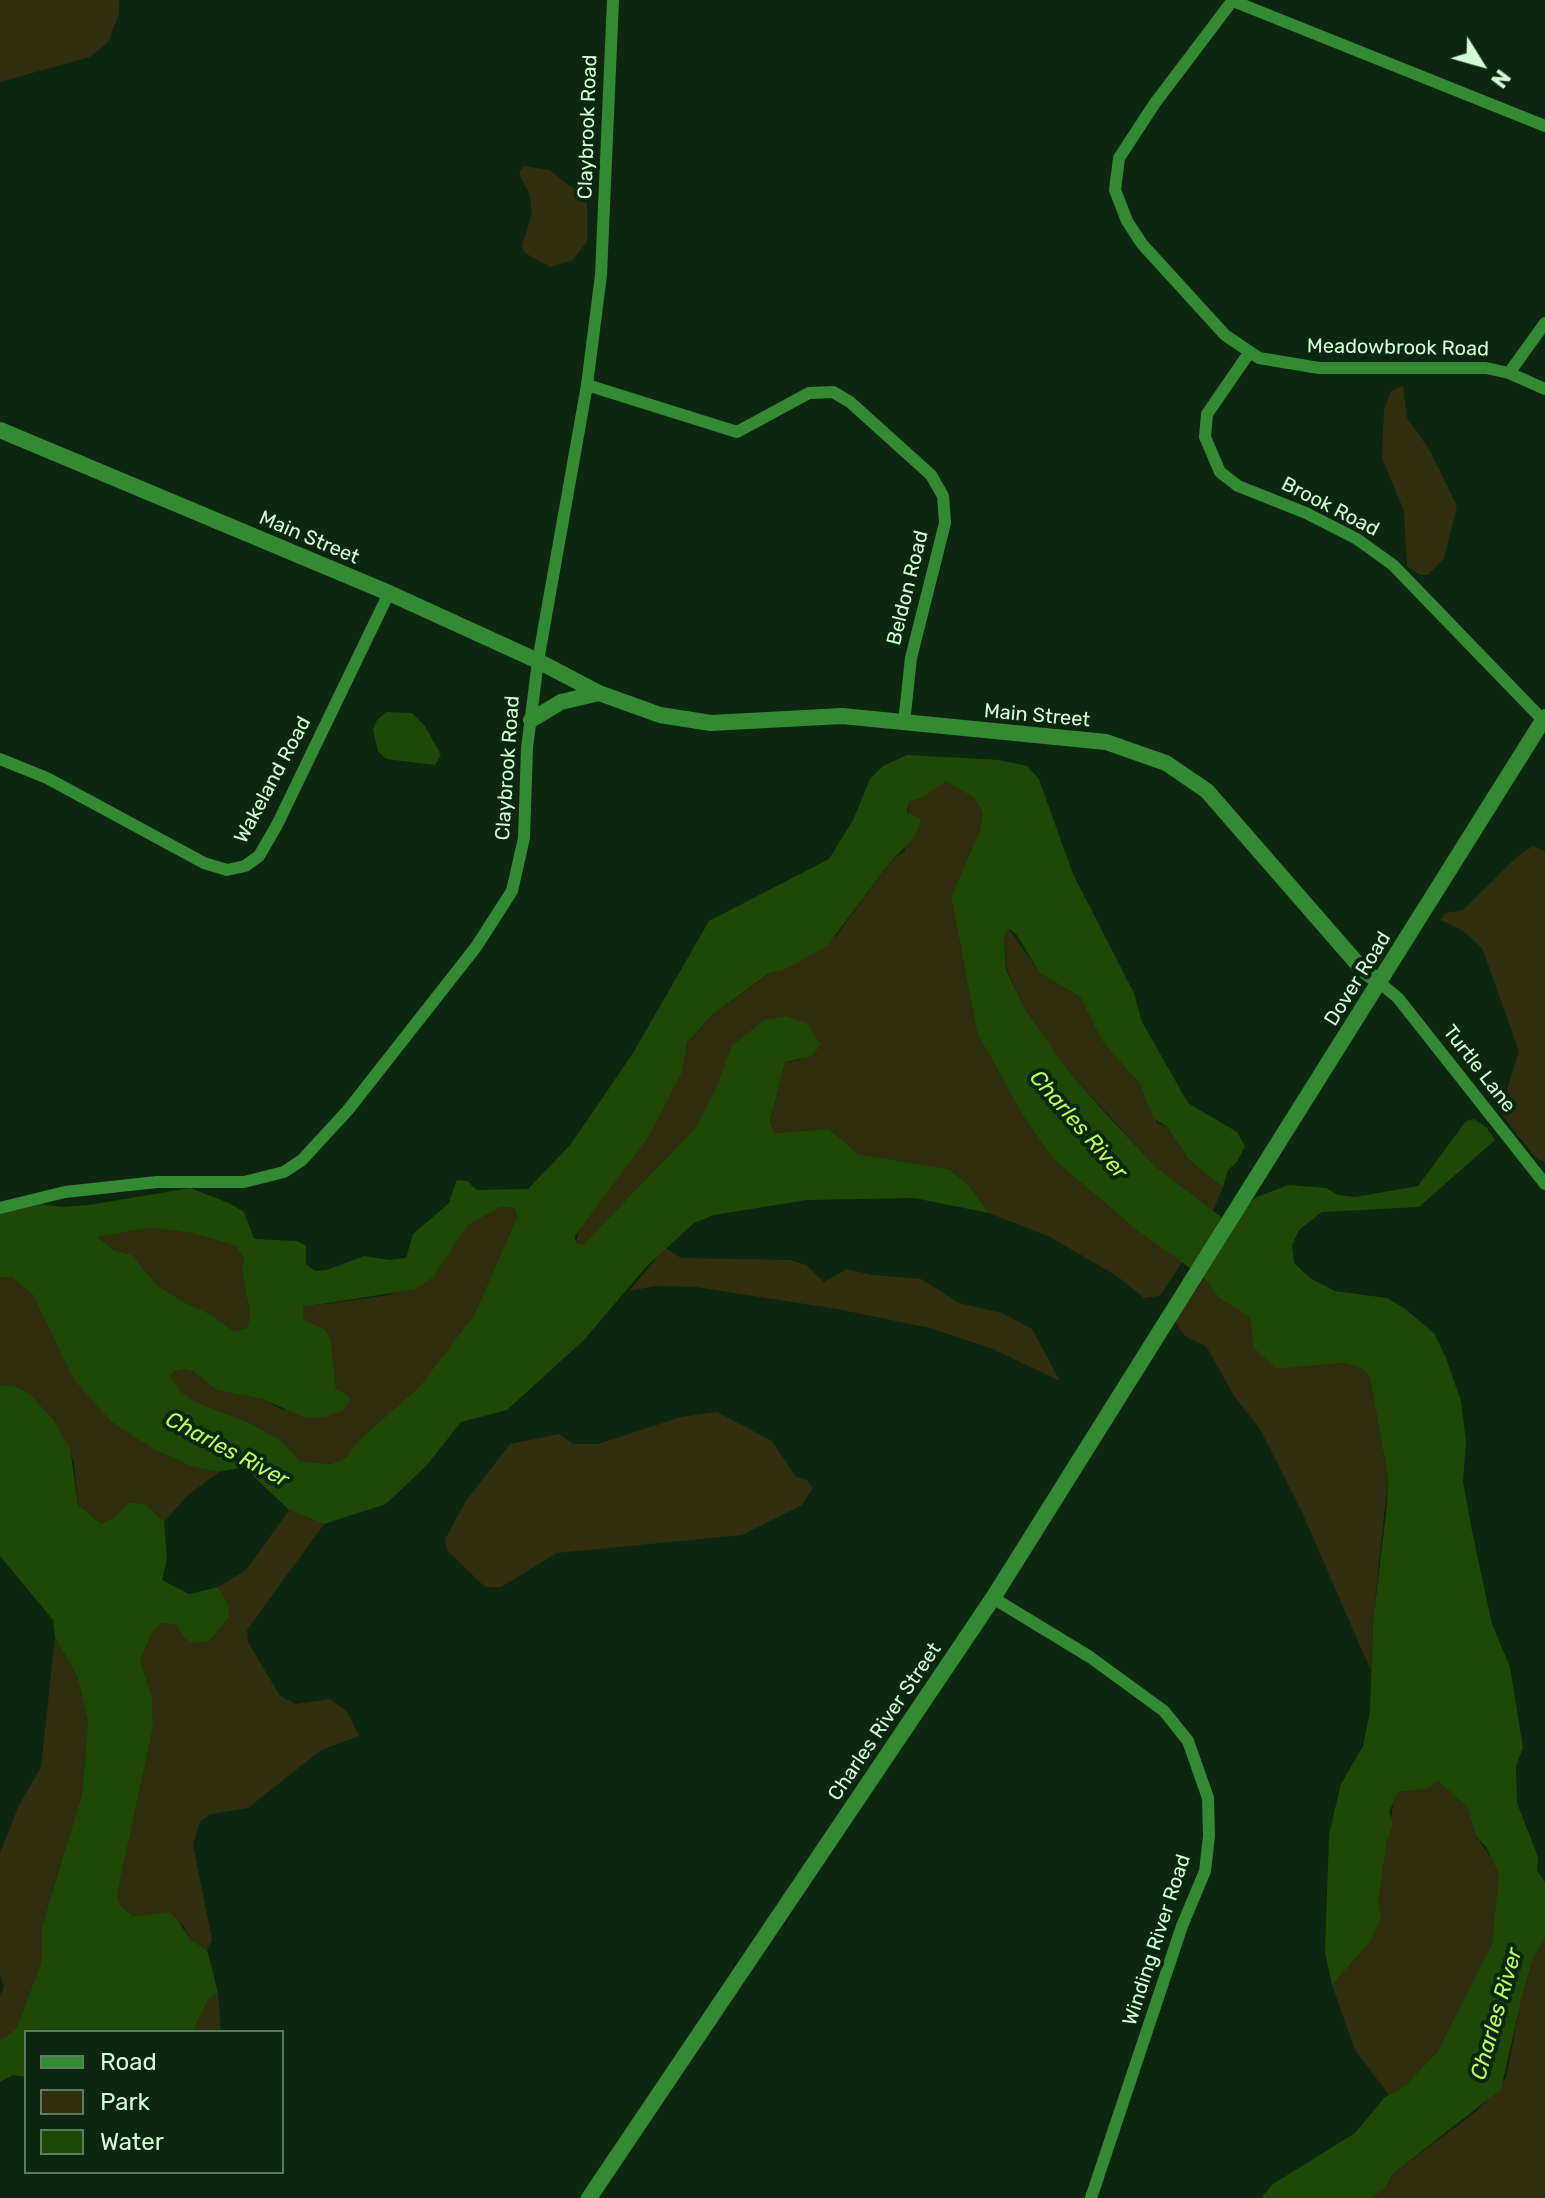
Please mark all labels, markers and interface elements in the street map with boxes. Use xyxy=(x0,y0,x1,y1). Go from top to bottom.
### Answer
north arrow xyxy=(1441,24,1521,104)
street label: Claybrook Road xyxy=(573,54,603,200)
text: N xyxy=(1485,64,1516,93)
street label: Meadowbrook Road xyxy=(1307,334,1489,362)
street label: Brook Road xyxy=(1277,472,1383,542)
street label: Main Street xyxy=(255,506,363,570)
street label: Beldon Road xyxy=(882,528,934,648)
street label: Claybrook Road xyxy=(491,695,525,841)
street label: Main Street xyxy=(983,699,1091,733)
street label: Wakeland Road xyxy=(230,713,316,847)
street label: Dover Road xyxy=(1320,927,1396,1031)
street label: Turtle Lane xyxy=(1438,1021,1520,1117)
water label: Charles River xyxy=(1023,1065,1133,1185)
water label: Charles River xyxy=(161,1406,293,1494)
street label: Charles River Street xyxy=(823,1638,947,1806)
street label: Winding River Road xyxy=(1118,1851,1196,2029)
water label: Charles River xyxy=(1466,1945,1528,2083)
legend xyxy=(24,2030,284,2174)
text: Road xyxy=(100,2048,157,2076)
text: Park xyxy=(100,2088,150,2116)
text: Water xyxy=(100,2128,164,2156)

